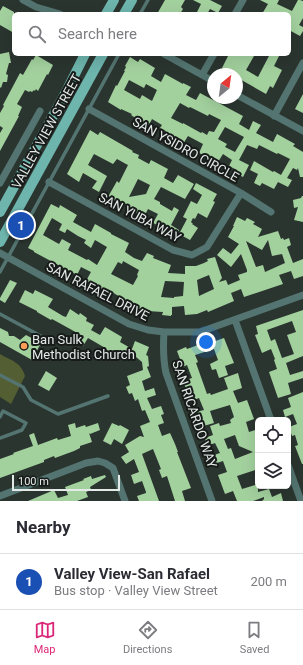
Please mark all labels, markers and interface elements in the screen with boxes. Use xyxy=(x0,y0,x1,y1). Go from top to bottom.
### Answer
search box xyxy=(12,12,291,56)
icon: search xyxy=(26,23,48,45)
text: Search here xyxy=(58,25,137,43)
north arrow xyxy=(207,68,243,104)
street label: VALLEY VIEW STREET xyxy=(9,71,84,191)
street label: SAN YSIDRO CIRCLE xyxy=(130,114,242,185)
street label: SAN YUBA WAY xyxy=(96,189,184,246)
pin: 1 xyxy=(8,210,34,240)
street label: SAN RAFAEL DRIVE xyxy=(44,259,152,324)
place label: Ban Sulk Methodist Church xyxy=(32,332,135,362)
your location xyxy=(196,332,216,352)
marker: Ban Sulk Methodist Church xyxy=(19,341,29,351)
street label: SAN RICARDO WAY xyxy=(169,358,220,470)
map controls xyxy=(255,417,291,489)
button: locate xyxy=(255,417,291,453)
button: layers xyxy=(255,453,291,489)
scale bar xyxy=(12,473,120,492)
text: 100 m xyxy=(18,475,49,488)
text: Nearby xyxy=(16,517,71,537)
text: Valley View-San Rafael xyxy=(54,565,210,583)
text: 1 xyxy=(25,574,33,589)
text: 200 m xyxy=(250,574,287,589)
text: Bus stop · Valley View Street xyxy=(54,583,218,598)
tab: Map xyxy=(34,619,56,656)
tab: Directions xyxy=(123,619,172,656)
tab: Saved xyxy=(240,619,269,656)

